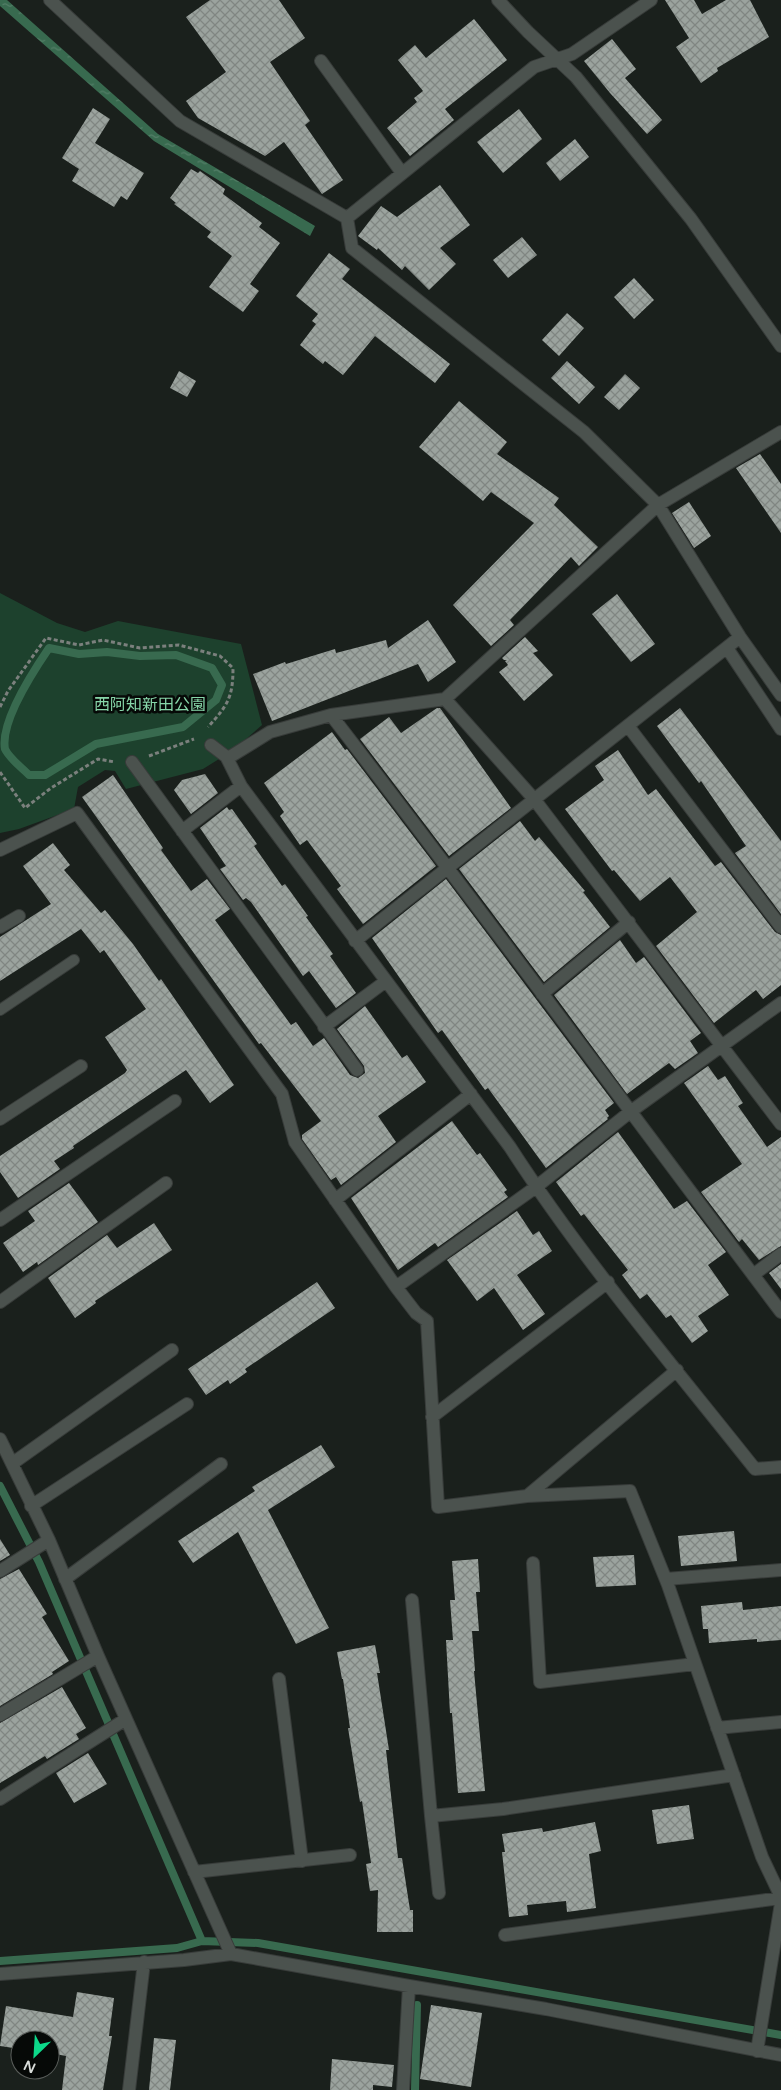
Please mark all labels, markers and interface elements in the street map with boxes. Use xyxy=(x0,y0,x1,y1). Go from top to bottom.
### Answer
park label: 西阿知新田公園 xyxy=(94,695,206,715)
north arrow xyxy=(10,2030,60,2080)
text: N xyxy=(21,2056,38,2076)

